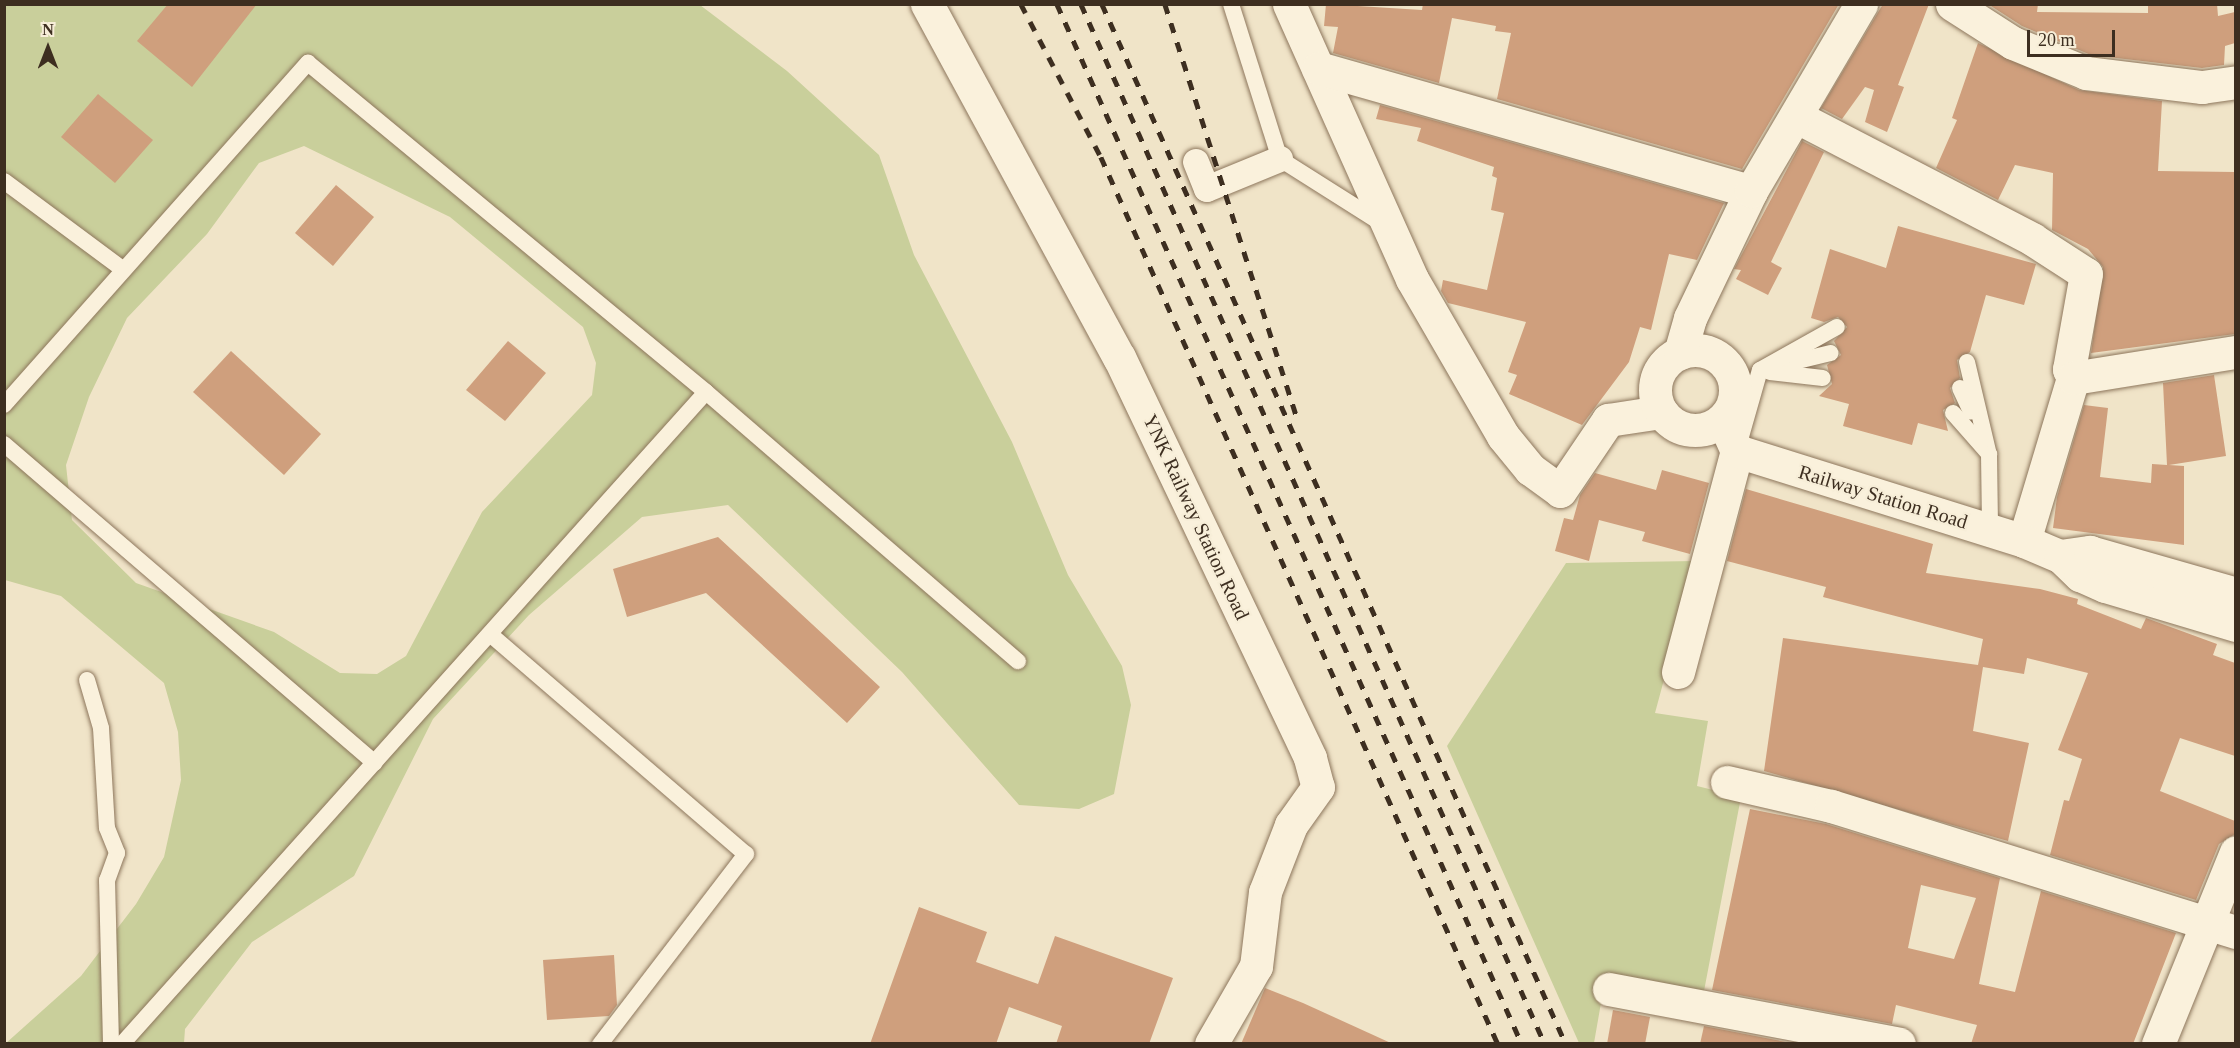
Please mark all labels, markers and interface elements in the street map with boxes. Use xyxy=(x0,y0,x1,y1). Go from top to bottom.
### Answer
north arrow xyxy=(18,18,78,78)
scale bar xyxy=(2030,18,2118,56)
text: N xyxy=(42,21,54,38)
text: 20 m xyxy=(2038,30,2075,50)
street label: YNK Railway Station Road xyxy=(1138,410,1254,624)
street label: Railway Station Road xyxy=(1796,460,1970,534)

